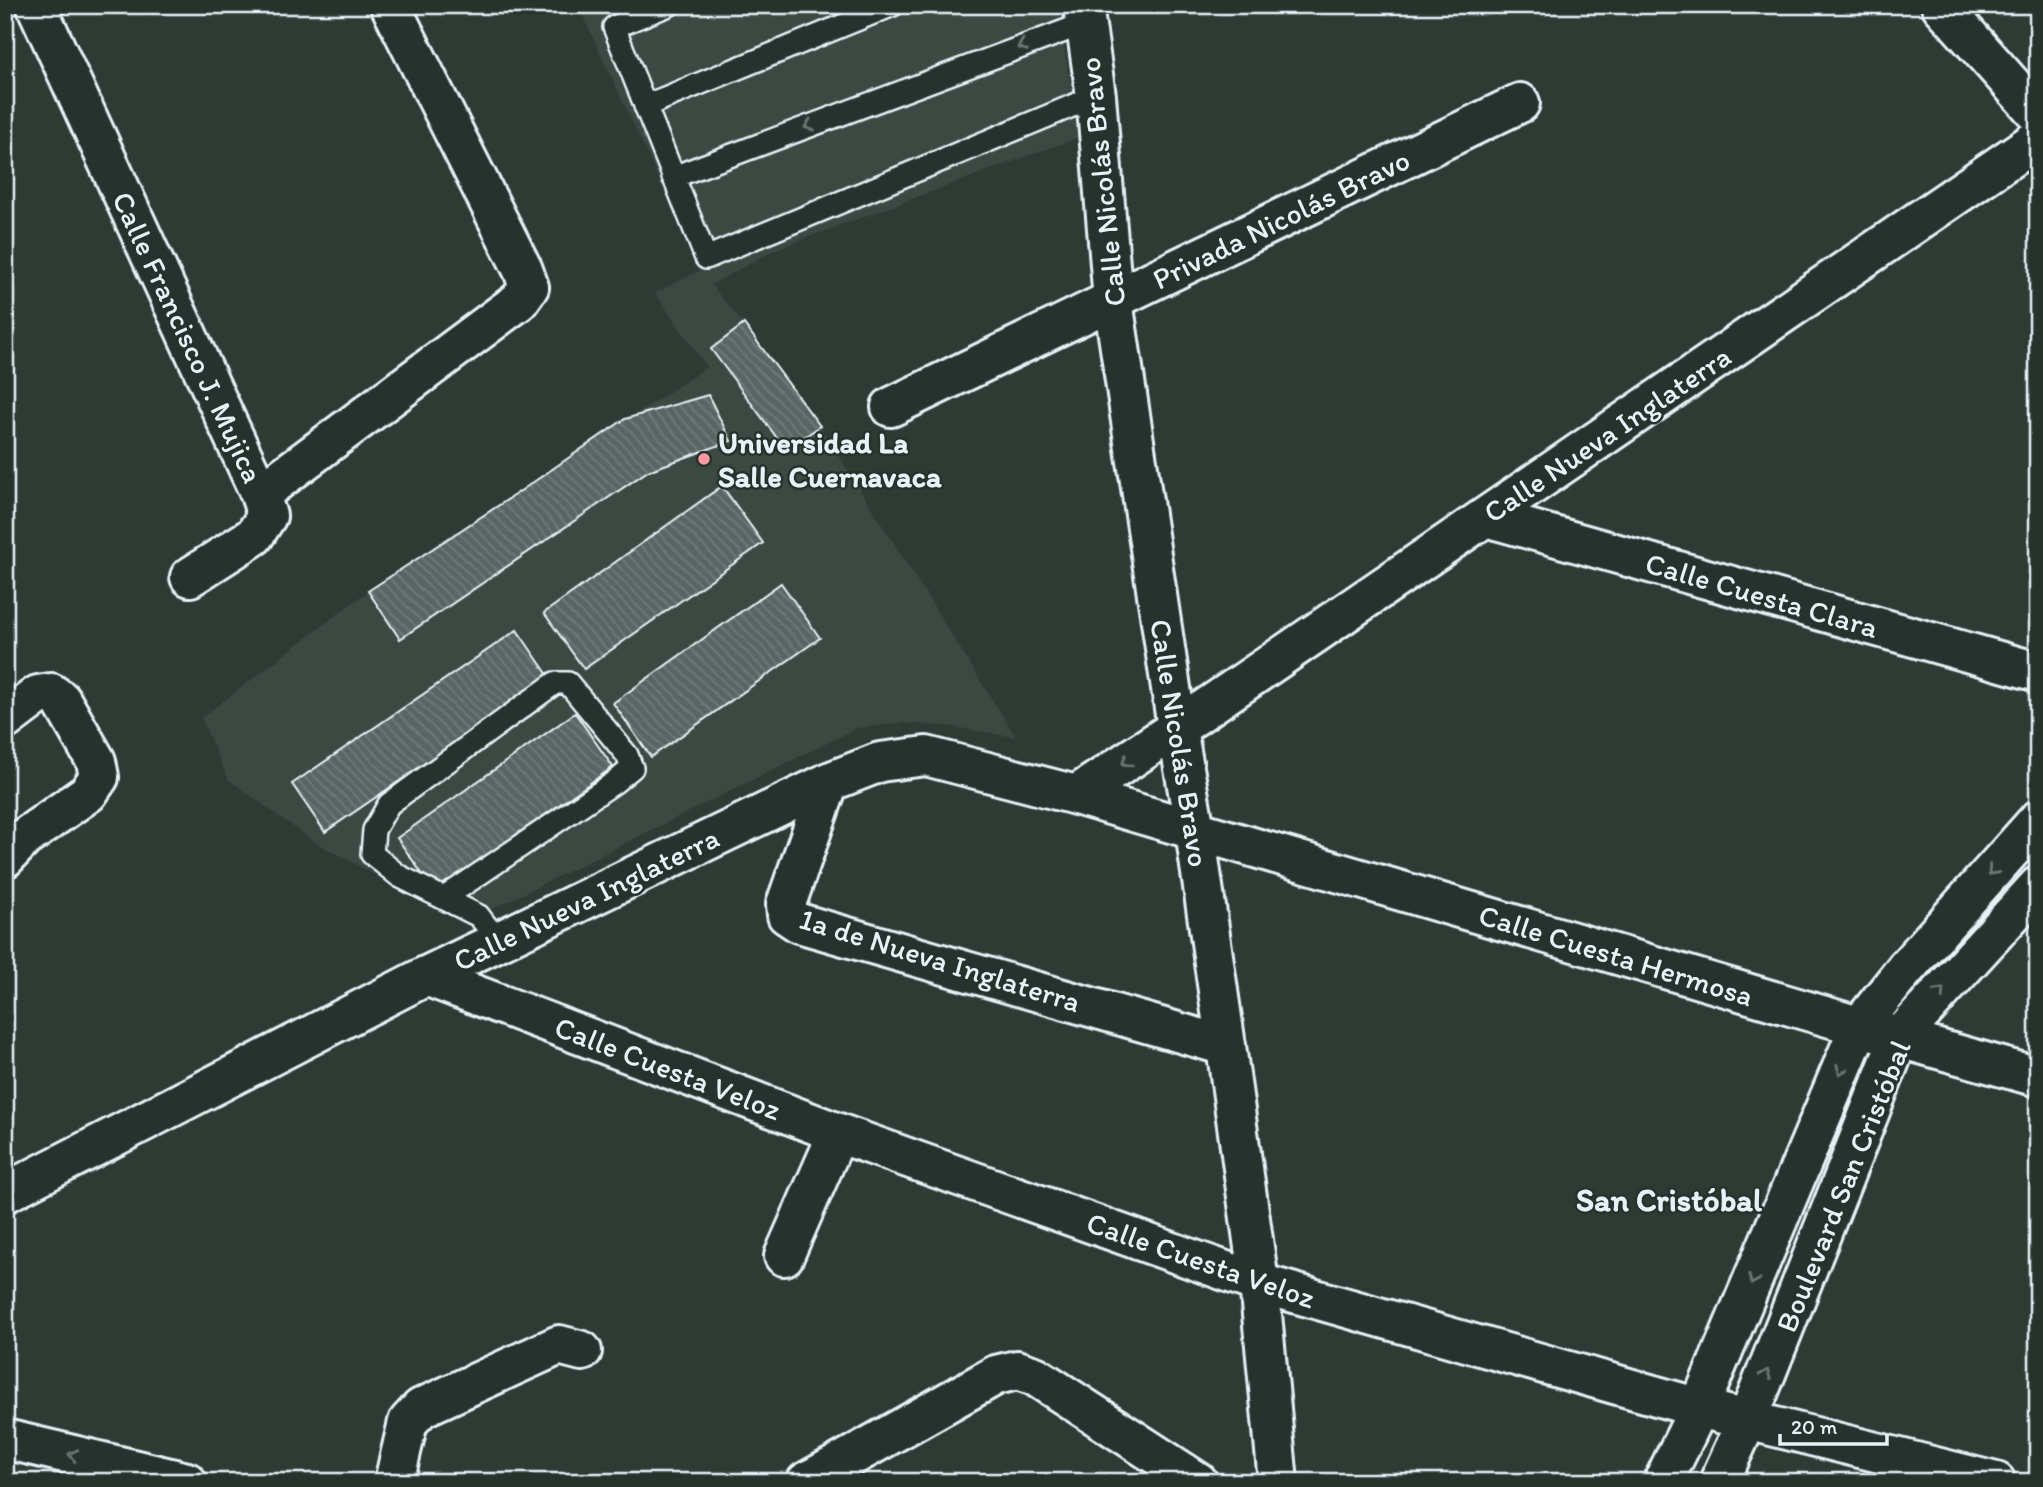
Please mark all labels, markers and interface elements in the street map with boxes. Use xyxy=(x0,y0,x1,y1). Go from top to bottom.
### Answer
one-way arrow xyxy=(1016,38,1028,52)
street label: Calle Nicolás Bravo xyxy=(1071,56,1133,308)
one-way arrow xyxy=(803,118,815,132)
street label: Privada Nicolás Bravo xyxy=(1146,141,1416,297)
street label: Calle Francisco J. Mujica xyxy=(104,186,272,489)
street label: Calle Nueva Inglaterra xyxy=(1476,337,1738,531)
place label: Universidad La Salle Cuernavaca xyxy=(718,424,942,495)
marker: Universidad La Salle Cuernavaca xyxy=(696,451,712,467)
street label: Calle Cuesta Clara xyxy=(1641,544,1883,646)
street label: Calle Nicolás Bravo xyxy=(1142,616,1218,870)
one-way arrow xyxy=(1121,753,1134,766)
street label: Calle Nueva Inglaterra xyxy=(447,819,725,979)
one-way arrow xyxy=(1988,863,2000,876)
street label: Calle Cuesta Hermosa xyxy=(1474,896,1758,1014)
street label: 1a de Nueva Inglaterra xyxy=(795,900,1085,1020)
one-way arrow xyxy=(1932,987,1945,1000)
street label: Calle Cuesta Veloz xyxy=(550,1008,786,1128)
street label: Boulevard San Cristóbal xyxy=(1767,1034,1919,1337)
one-way arrow xyxy=(1836,1064,1850,1076)
district label: San Cristóbal xyxy=(1576,1181,1763,1219)
street label: Calle Cuesta Veloz xyxy=(1082,1204,1320,1316)
one-way arrow xyxy=(1747,1273,1761,1285)
one-way arrow xyxy=(1757,1369,1771,1381)
scale bar xyxy=(1780,1403,1887,1447)
text: 20 m xyxy=(1791,1414,1838,1439)
one-way arrow xyxy=(67,1449,79,1463)

